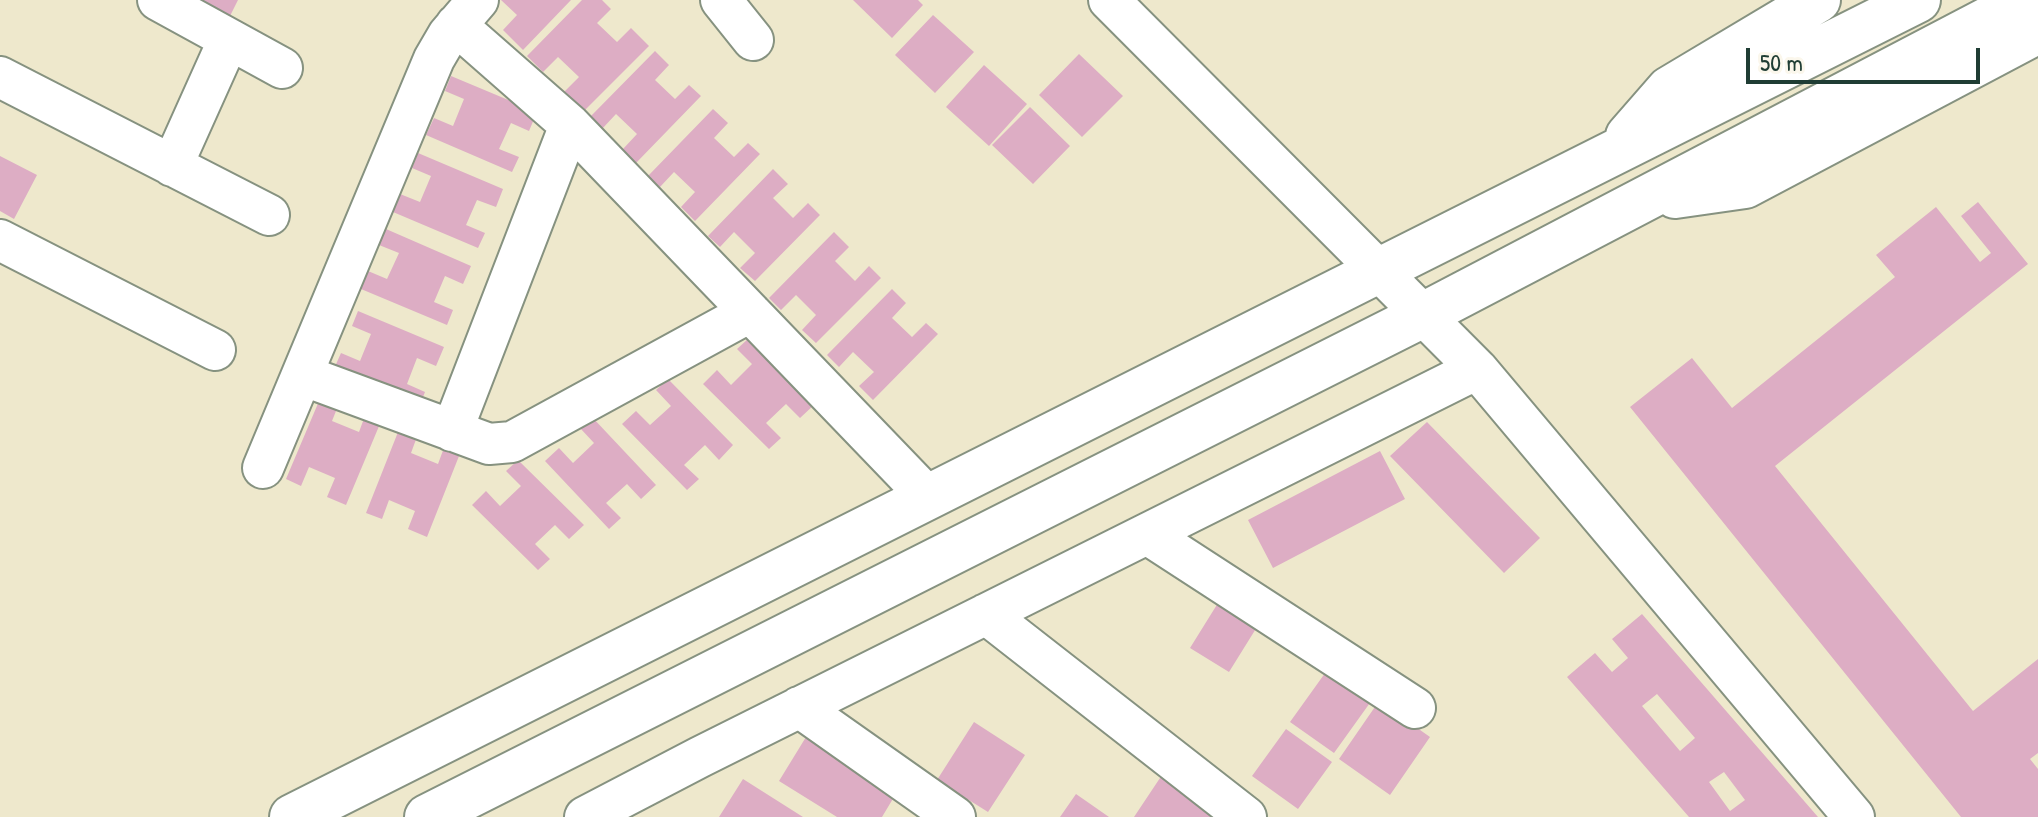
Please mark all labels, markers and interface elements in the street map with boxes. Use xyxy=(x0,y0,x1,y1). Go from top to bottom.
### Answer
scale bar xyxy=(1750,32,1984,82)
text: 50 m xyxy=(1760,46,1803,78)

